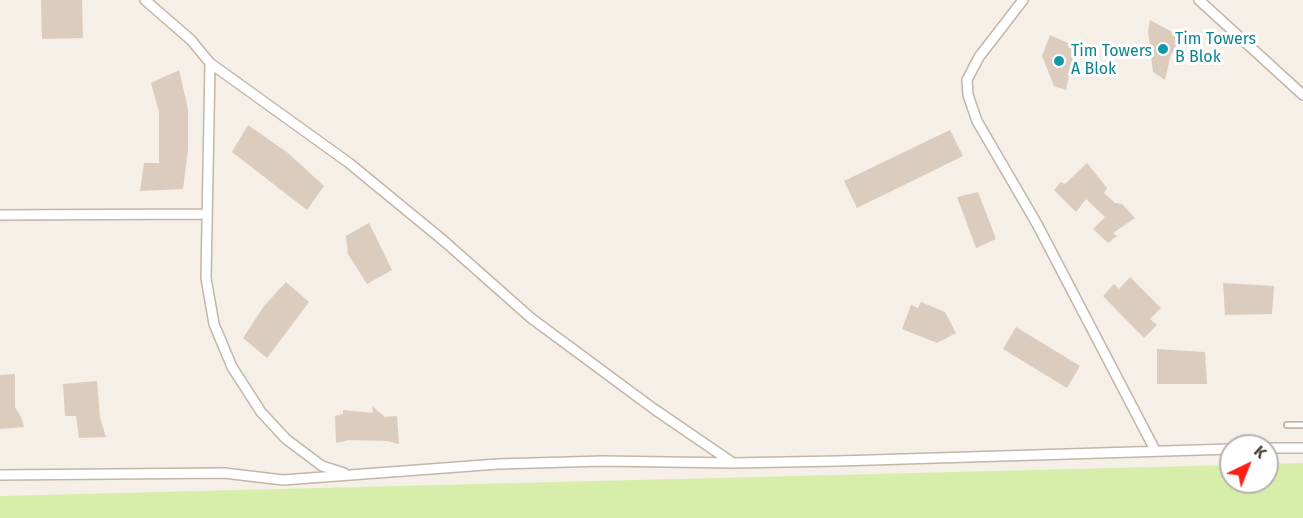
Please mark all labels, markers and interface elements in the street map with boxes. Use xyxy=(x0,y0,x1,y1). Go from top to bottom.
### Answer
place label: Tim Towers B Blok xyxy=(1175,30,1256,68)
place label: Tim Towers A Blok xyxy=(1071,42,1152,80)
marker: Tim Towers B Blok xyxy=(1156,42,1170,56)
marker: Tim Towers A Blok xyxy=(1052,54,1066,68)
north arrow xyxy=(1219,434,1279,494)
text: K xyxy=(1250,442,1270,462)

